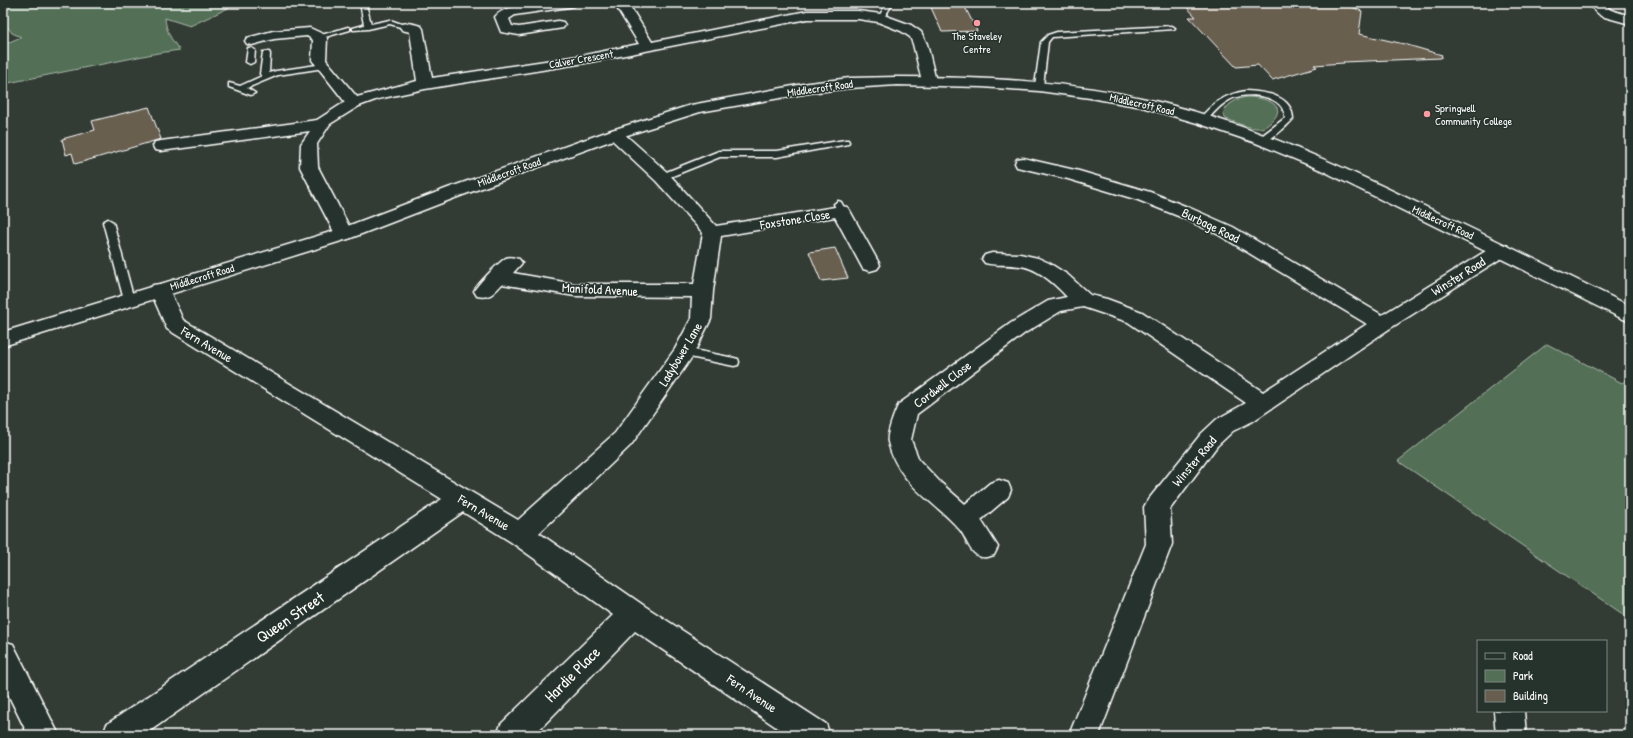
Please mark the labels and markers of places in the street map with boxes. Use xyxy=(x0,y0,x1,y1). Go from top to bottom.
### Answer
marker: The Staveley Centre xyxy=(972,18,982,28)
place label: The Staveley Centre xyxy=(952,29,1003,56)
place label: Springwell Community College xyxy=(1435,101,1513,128)
marker: Springwell Community College xyxy=(1422,109,1432,119)

